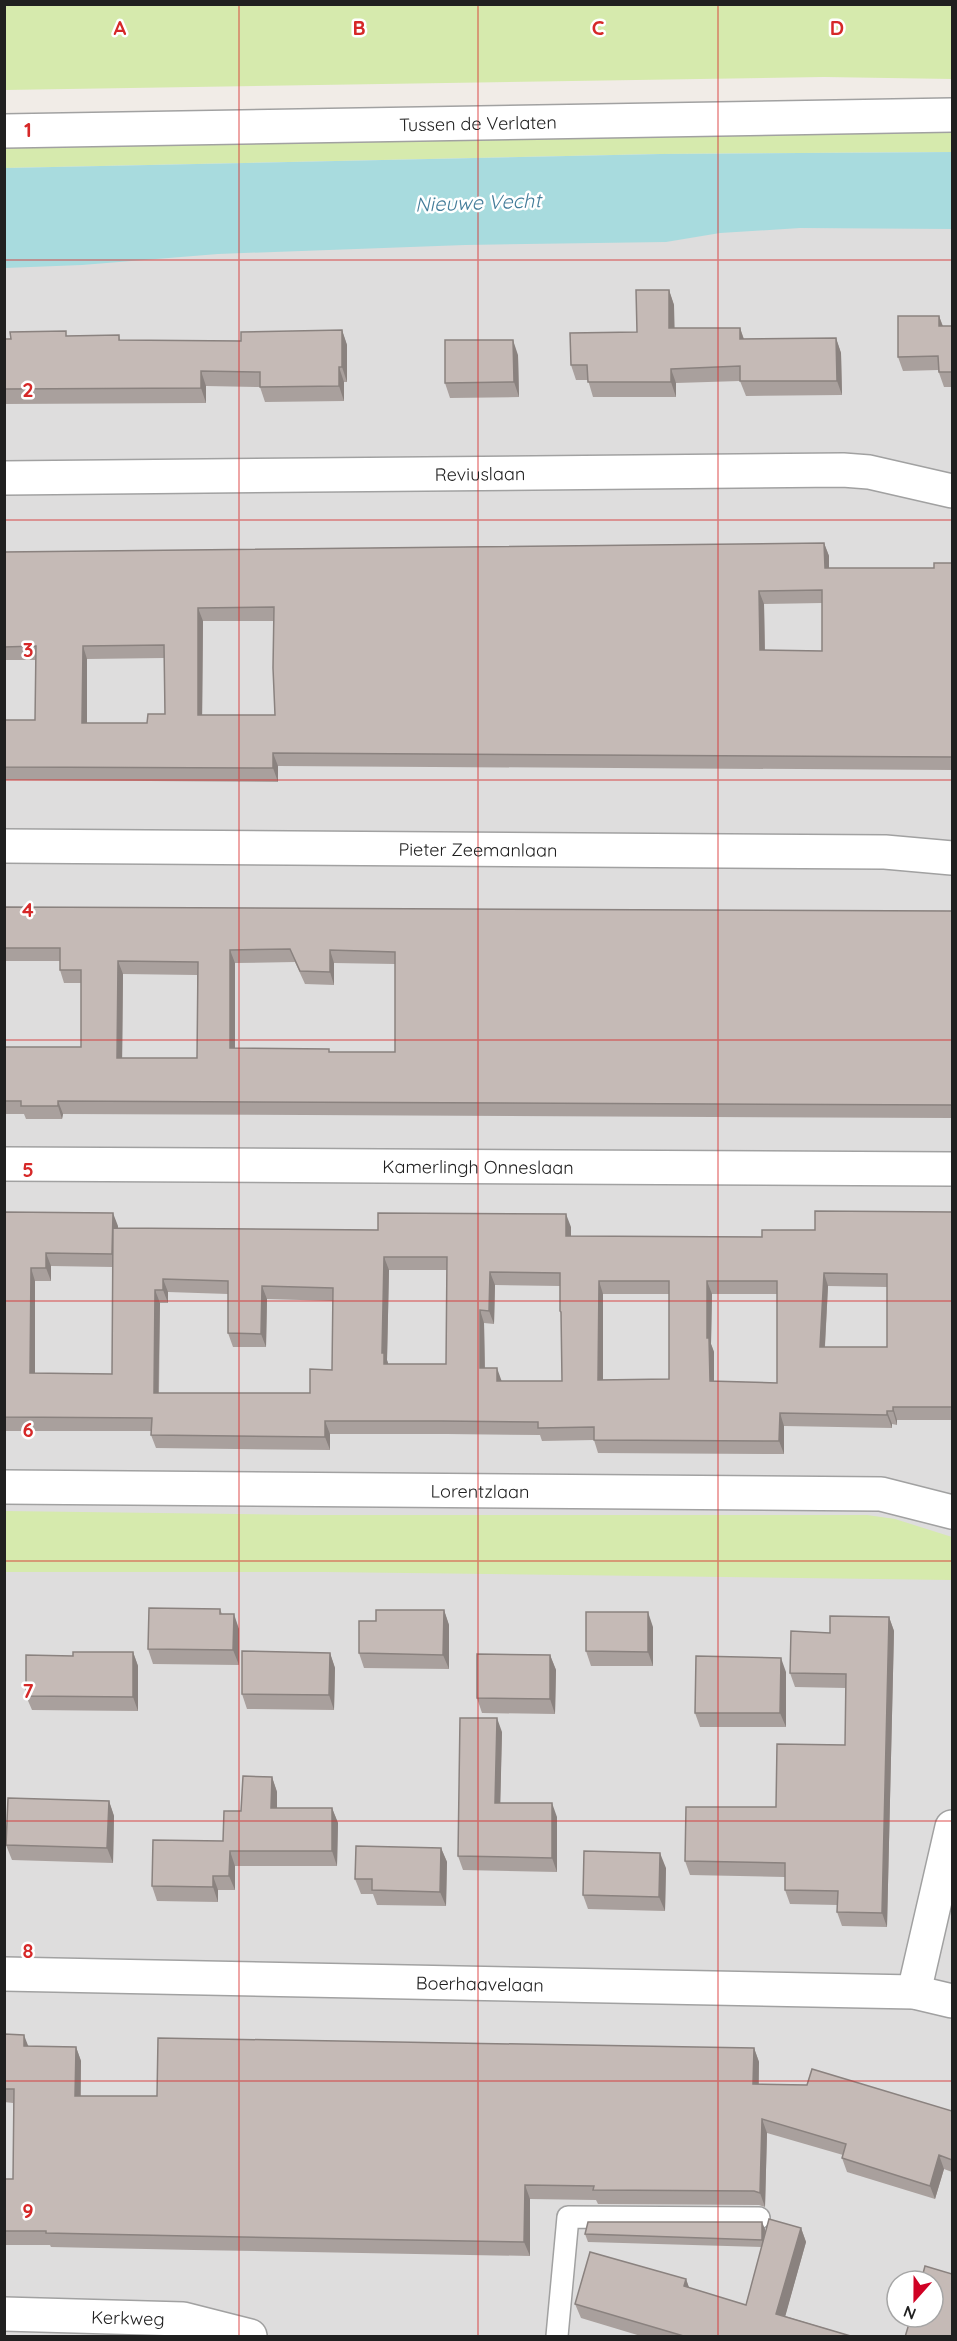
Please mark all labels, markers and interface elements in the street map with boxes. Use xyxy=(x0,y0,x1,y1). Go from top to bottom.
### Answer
text: A xyxy=(114,15,127,40)
text: B xyxy=(352,15,366,40)
text: C xyxy=(592,15,605,40)
text: D xyxy=(830,15,844,40)
street label: Tussen de Verlaten xyxy=(399,110,557,136)
text: 1 xyxy=(24,117,32,142)
water label: Nieuwe Vecht xyxy=(415,187,544,217)
text: 2 xyxy=(22,377,34,402)
street label: Reviuslaan xyxy=(435,462,525,485)
text: 3 xyxy=(23,637,33,662)
street label: Pieter Zeemanlaan xyxy=(398,837,558,861)
text: 4 xyxy=(22,897,34,922)
street label: Kamerlingh Onneslaan xyxy=(382,1154,574,1179)
text: 5 xyxy=(22,1157,34,1182)
text: 6 xyxy=(22,1417,34,1442)
street label: Lorentzlaan xyxy=(430,1479,530,1503)
text: 7 xyxy=(23,1678,34,1703)
text: 8 xyxy=(23,1938,34,1963)
street label: Boerhaavelaan xyxy=(416,1971,544,1996)
text: 9 xyxy=(22,2198,34,2223)
north arrow xyxy=(885,2269,945,2329)
text: N xyxy=(901,2302,919,2324)
street label: Kerkweg xyxy=(91,2305,165,2330)

